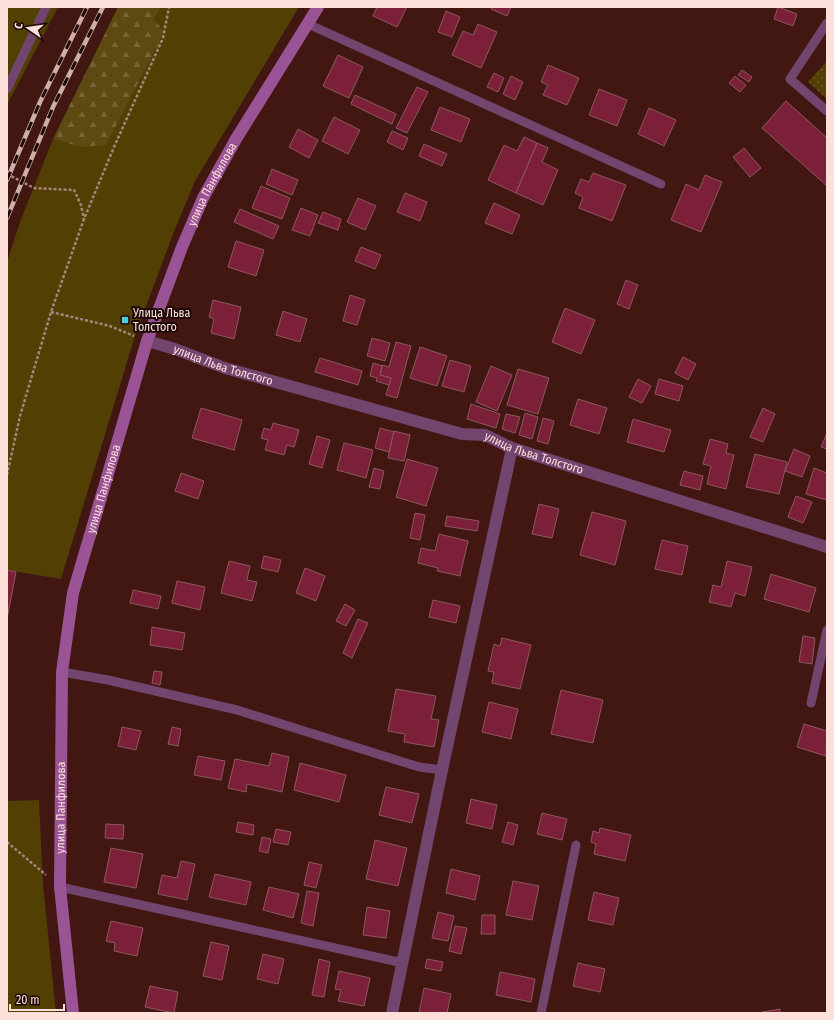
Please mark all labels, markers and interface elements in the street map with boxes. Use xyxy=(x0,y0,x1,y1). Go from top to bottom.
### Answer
north arrow xyxy=(8,8,48,48)
text: С xyxy=(12,21,26,30)
street label: улица Панфилова xyxy=(185,140,240,228)
place label: Улица Льва Толстого xyxy=(132,306,190,334)
marker: Улица Льва Толстого xyxy=(120,315,130,325)
street label: улица Льва Толстого xyxy=(171,342,275,388)
street label: улица Льва Толстого xyxy=(482,429,585,477)
street label: улица Панфилова xyxy=(84,443,123,535)
street label: улица Панфилова xyxy=(53,761,68,854)
scale bar xyxy=(10,986,64,1012)
text: 20 m xyxy=(16,993,40,1007)

